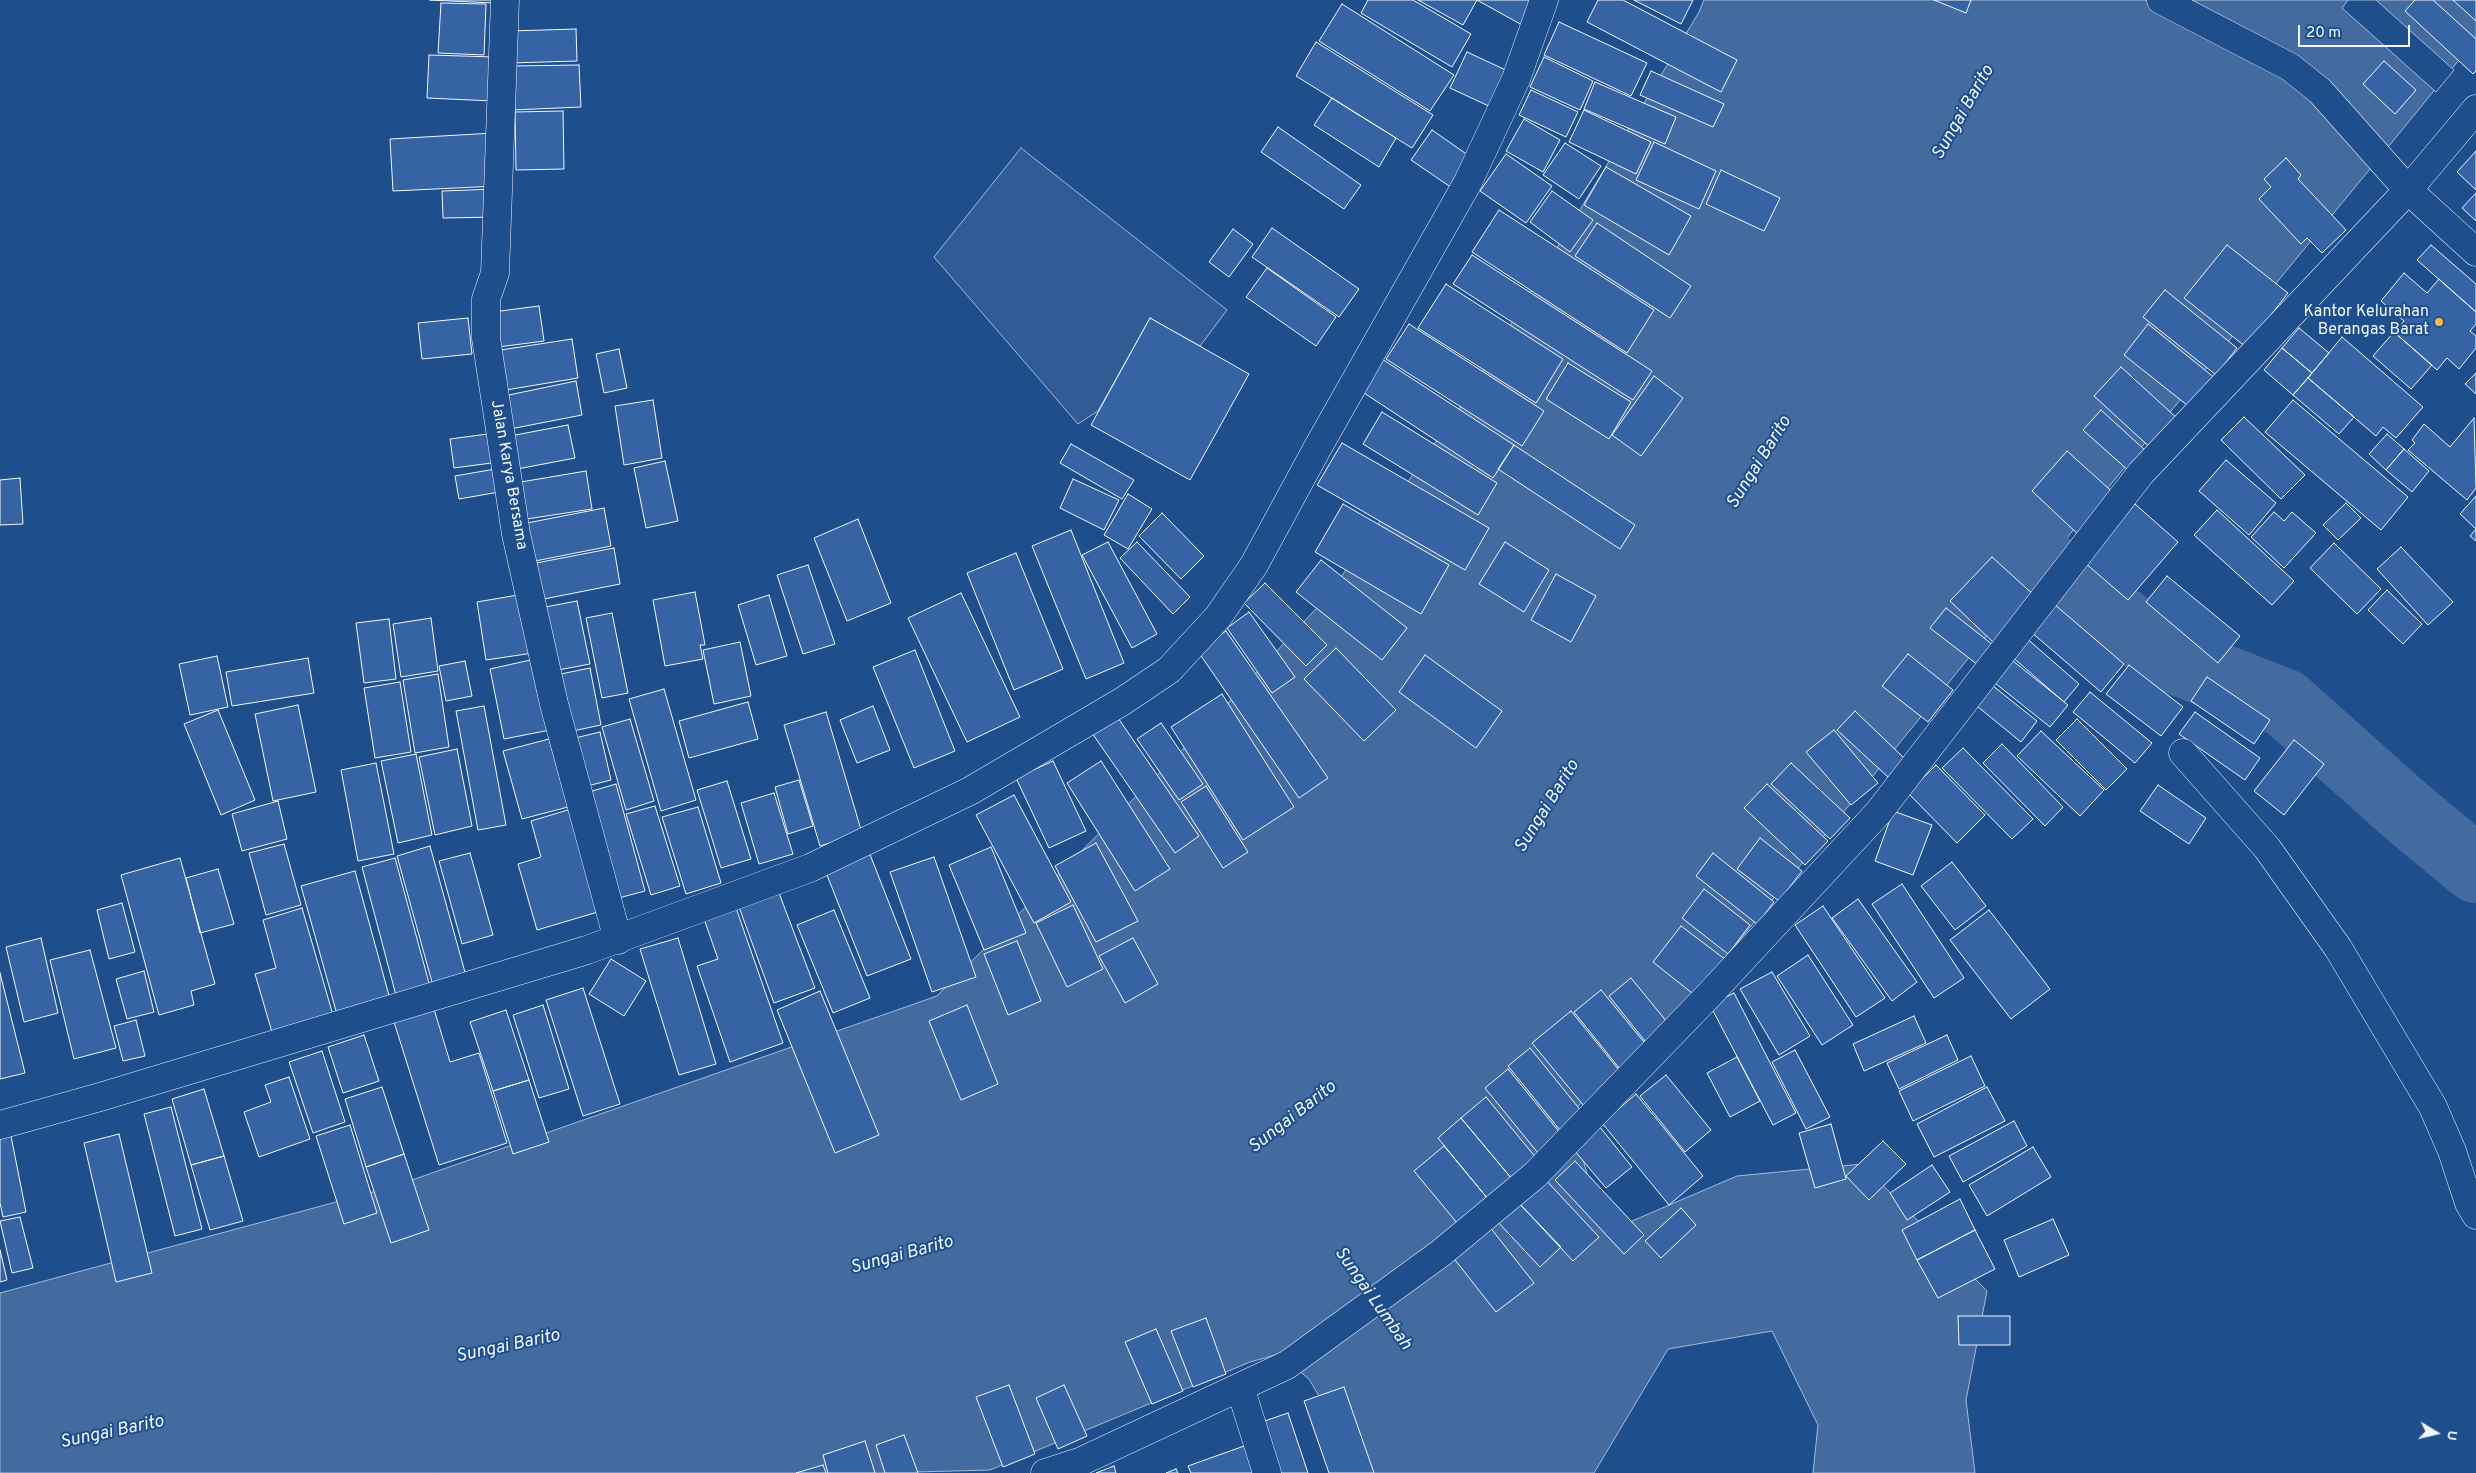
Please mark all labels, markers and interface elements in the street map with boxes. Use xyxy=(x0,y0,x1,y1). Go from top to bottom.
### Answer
scale bar xyxy=(2301,15,2414,47)
text: 20 m xyxy=(2306,24,2341,43)
water label: Sungai Barito xyxy=(1928,62,2000,164)
place label: Kantor Kelurahan Berangas Barat xyxy=(2303,303,2429,341)
marker: Kantor Kelurahan Berangas Barat xyxy=(2433,316,2445,328)
street label: Jalan Karya Bersama xyxy=(485,399,531,551)
water label: Sungai Barito xyxy=(1723,413,1797,513)
water label: Sungai Barito xyxy=(1511,757,1585,857)
water label: Sungai Barito xyxy=(1245,1077,1341,1159)
water label: Sungai Barito xyxy=(848,1232,956,1280)
water label: Sungai Lumbah xyxy=(1328,1243,1416,1355)
water label: Sungai Barito xyxy=(454,1325,562,1369)
north arrow xyxy=(2411,1408,2461,1458)
water label: Sungai Barito xyxy=(58,1411,166,1455)
text: U xyxy=(2442,1429,2460,1442)

